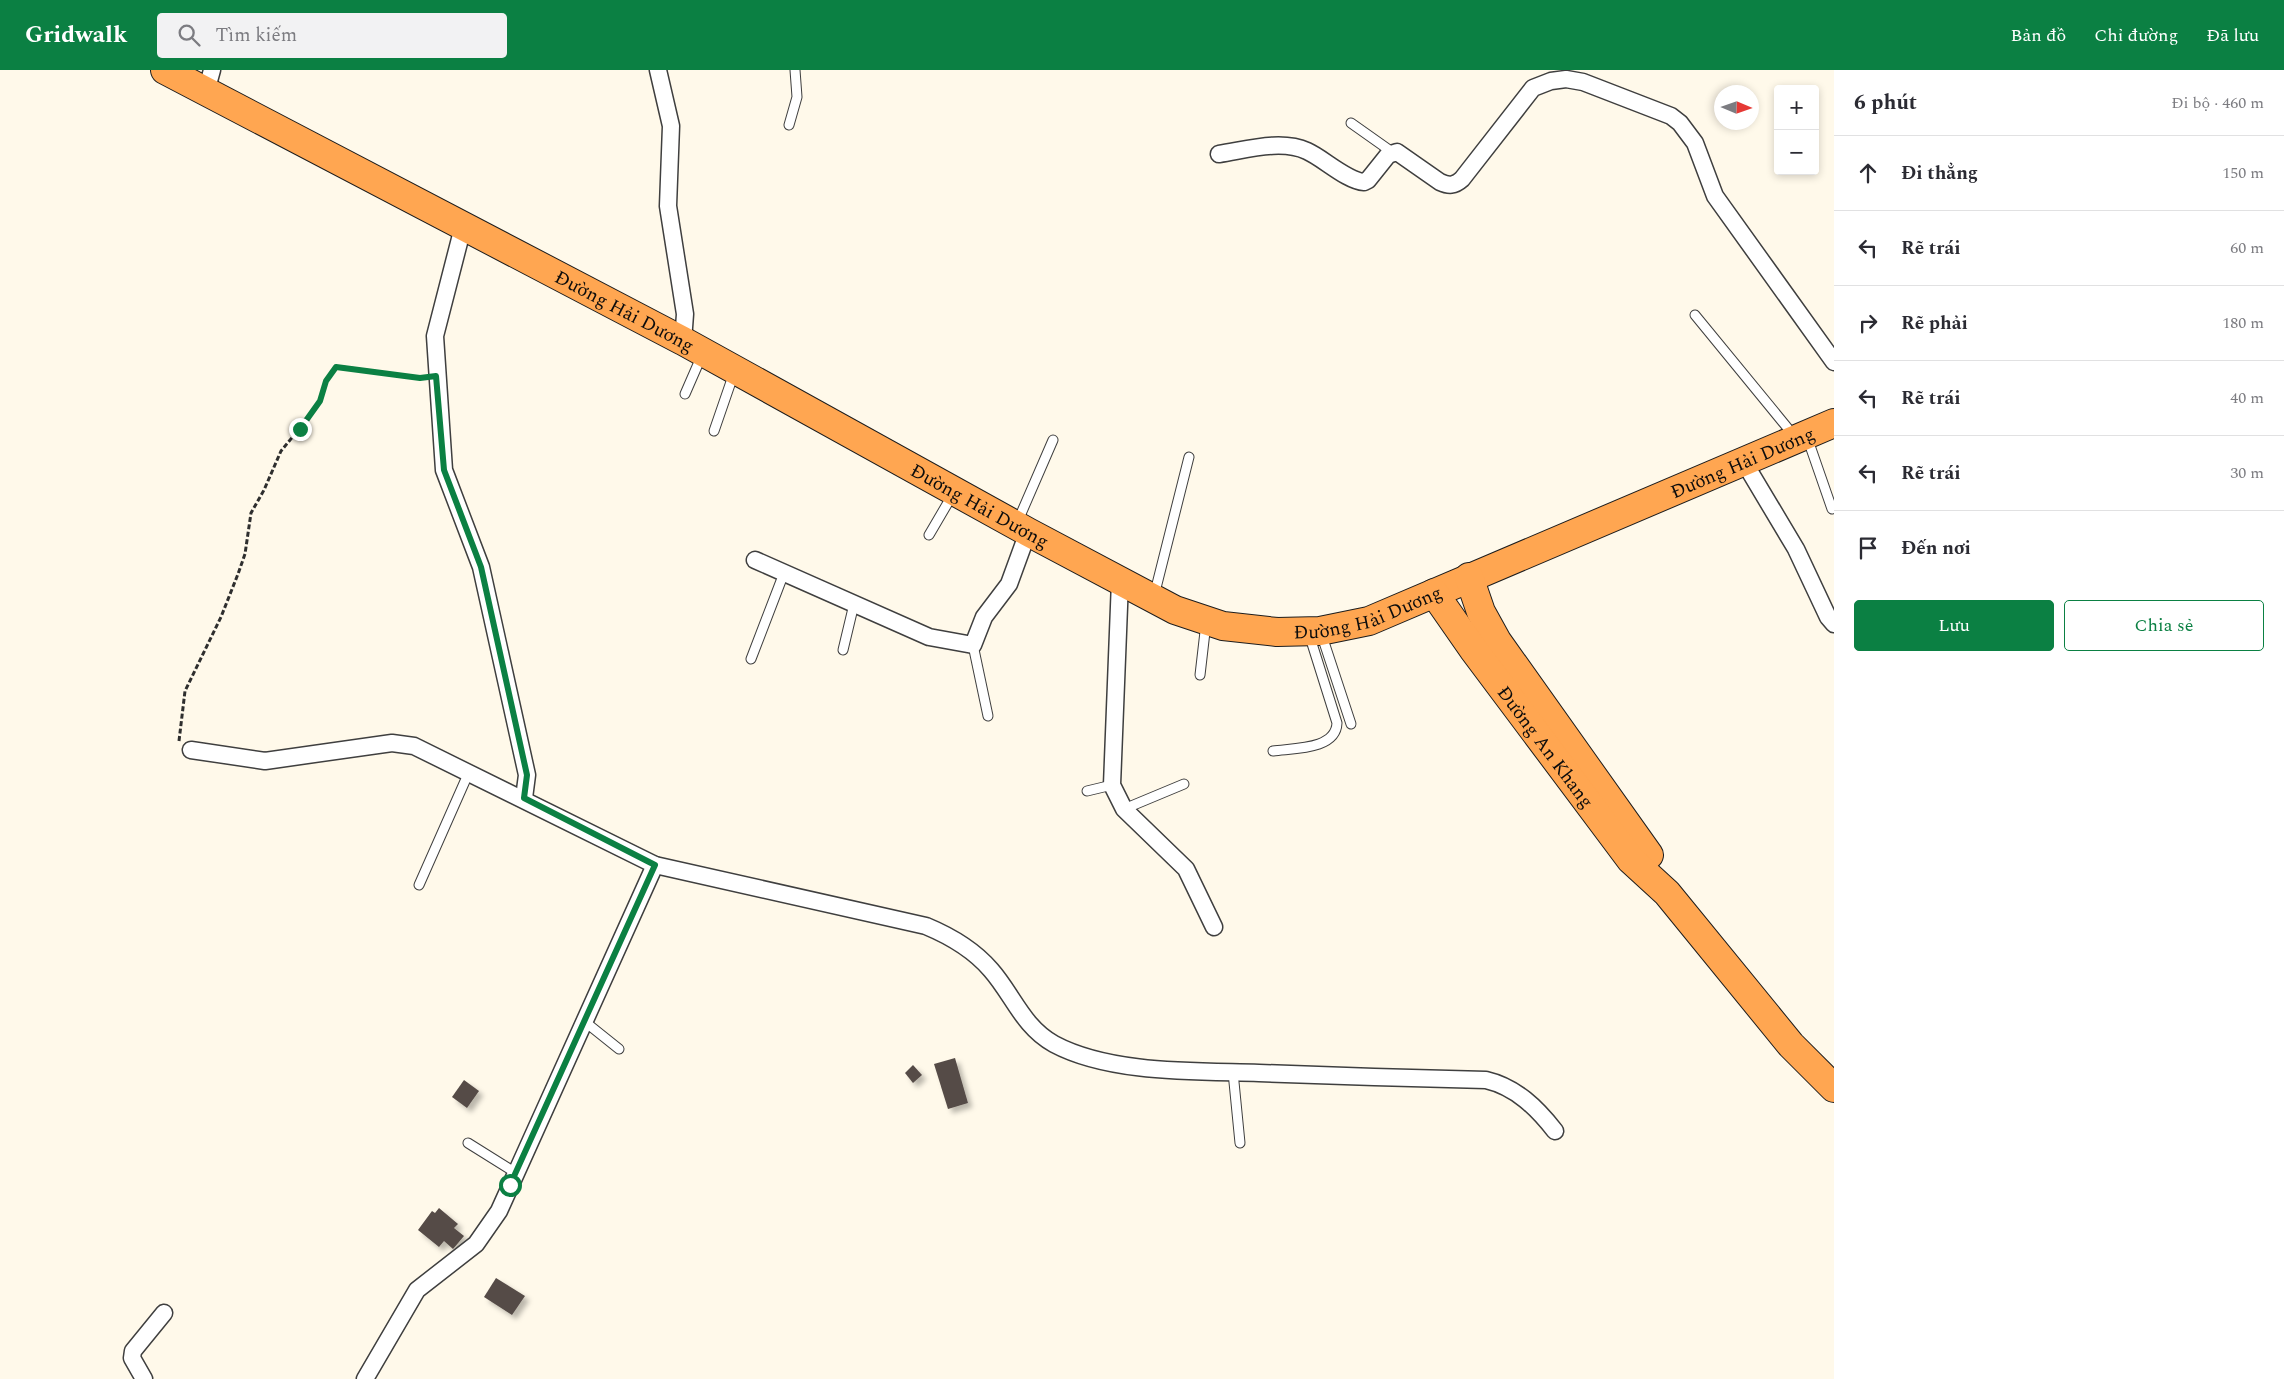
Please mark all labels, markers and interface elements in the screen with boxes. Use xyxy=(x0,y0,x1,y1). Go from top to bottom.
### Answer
search box xyxy=(157,13,507,58)
text: Gridwalk xyxy=(25,17,127,53)
icon: search xyxy=(175,21,203,49)
text: Tìm kiếm xyxy=(215,21,297,50)
text: Bản đồ xyxy=(2011,22,2066,49)
text: Chỉ đường xyxy=(2094,22,2178,49)
text: Đã lưu xyxy=(2206,22,2259,49)
north arrow xyxy=(1714,85,1759,130)
map controls xyxy=(1774,85,1819,175)
button: + xyxy=(1774,85,1819,130)
text: 6 phút xyxy=(1854,87,1917,119)
text: Đi bộ · 460 m xyxy=(2171,91,2264,115)
button: − xyxy=(1774,130,1819,175)
icon: ahead xyxy=(1854,159,1882,187)
text: Đi thẳng xyxy=(1901,159,1978,188)
text: 150 m xyxy=(2222,161,2264,185)
icon: left xyxy=(1854,234,1882,262)
text: Rẽ trái xyxy=(1901,234,1961,263)
text: 60 m xyxy=(2230,236,2264,260)
street label: Đường Hải Dương xyxy=(549,263,699,361)
icon: right xyxy=(1854,309,1882,337)
text: Rẽ phải xyxy=(1901,309,1968,338)
text: 180 m xyxy=(2222,311,2264,335)
icon: left xyxy=(1854,384,1882,412)
text: Rẽ trái xyxy=(1901,384,1961,413)
text: 40 m xyxy=(2230,386,2264,410)
route end xyxy=(289,418,312,441)
street label: Đường Hải Dương xyxy=(1666,420,1819,507)
street label: Đường Hải Dương xyxy=(905,457,1054,557)
icon: left xyxy=(1854,459,1882,487)
text: Rẽ trái xyxy=(1901,459,1961,488)
text: 30 m xyxy=(2230,461,2264,485)
icon: arrive xyxy=(1854,534,1882,562)
text: Đến nơi xyxy=(1901,534,1971,563)
street label: Đường Hải Dương xyxy=(1293,579,1447,648)
button: Lưu xyxy=(1854,600,2054,651)
button: Chia sẻ xyxy=(2064,600,2264,651)
street label: Đường An Khang xyxy=(1489,680,1600,815)
route start xyxy=(499,1174,522,1197)

